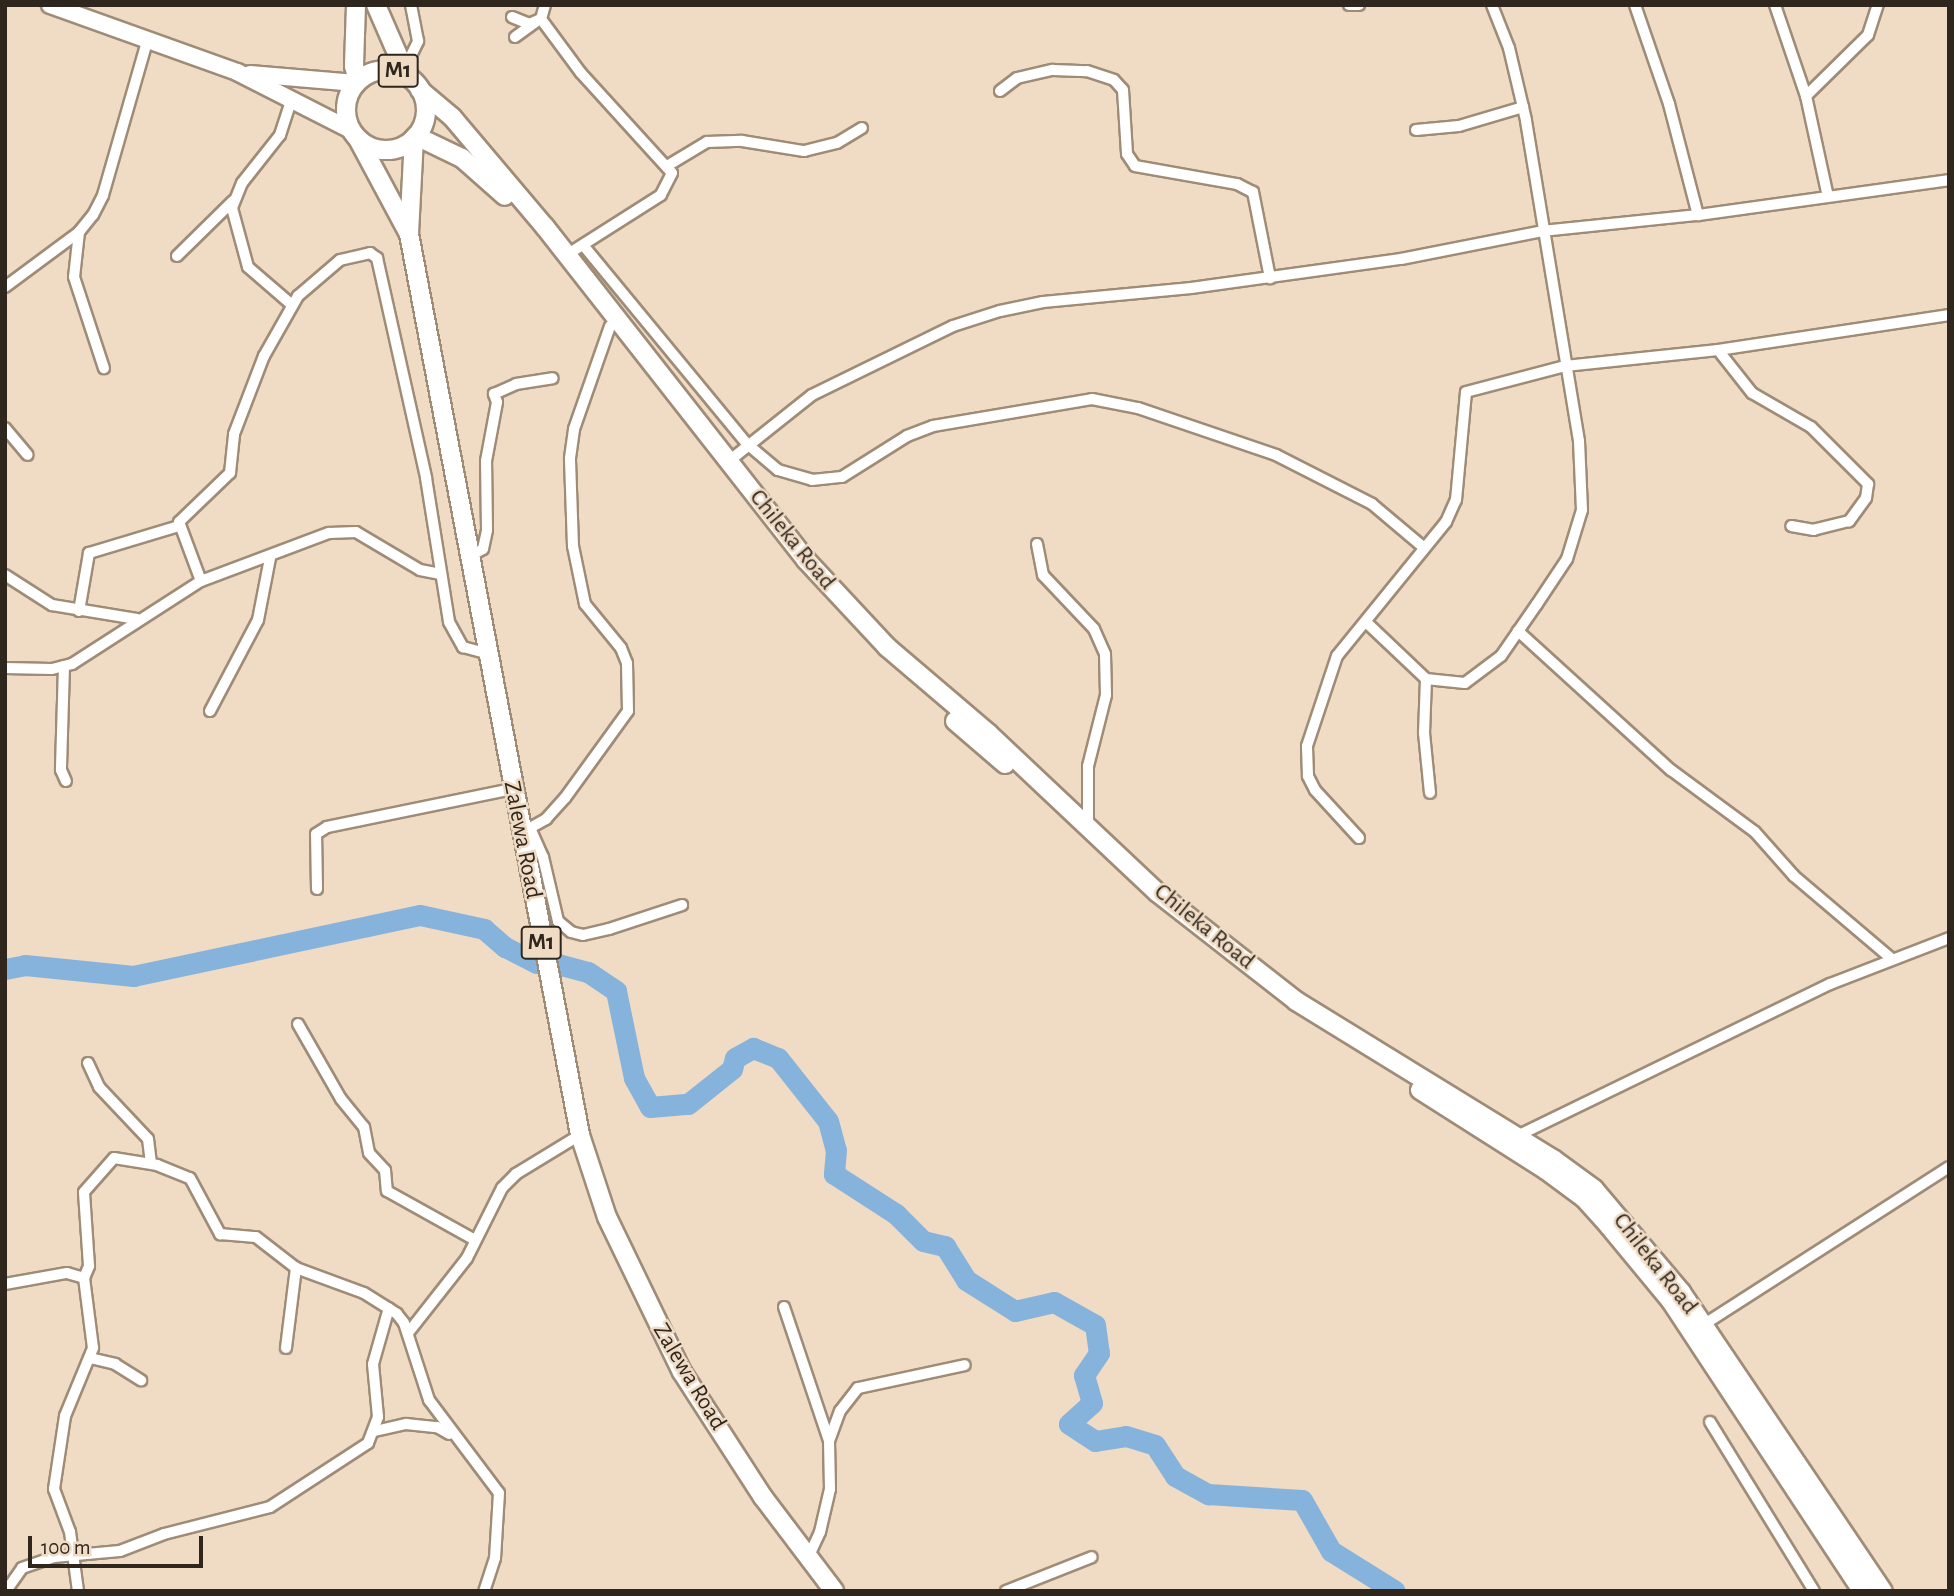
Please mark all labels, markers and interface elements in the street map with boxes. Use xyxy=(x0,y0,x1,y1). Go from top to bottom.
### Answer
road number: M1 xyxy=(377,52,419,90)
street label: Chileka Road xyxy=(743,484,841,596)
street label: Zalewa Road xyxy=(496,779,548,901)
street label: Chileka Road xyxy=(1148,878,1260,976)
road number: M1 xyxy=(520,924,562,962)
street label: Chileka Road xyxy=(1606,1207,1704,1321)
street label: Zalewa Road xyxy=(646,1318,732,1436)
scale bar xyxy=(32,1522,206,1566)
text: 100 m xyxy=(41,1537,91,1558)

